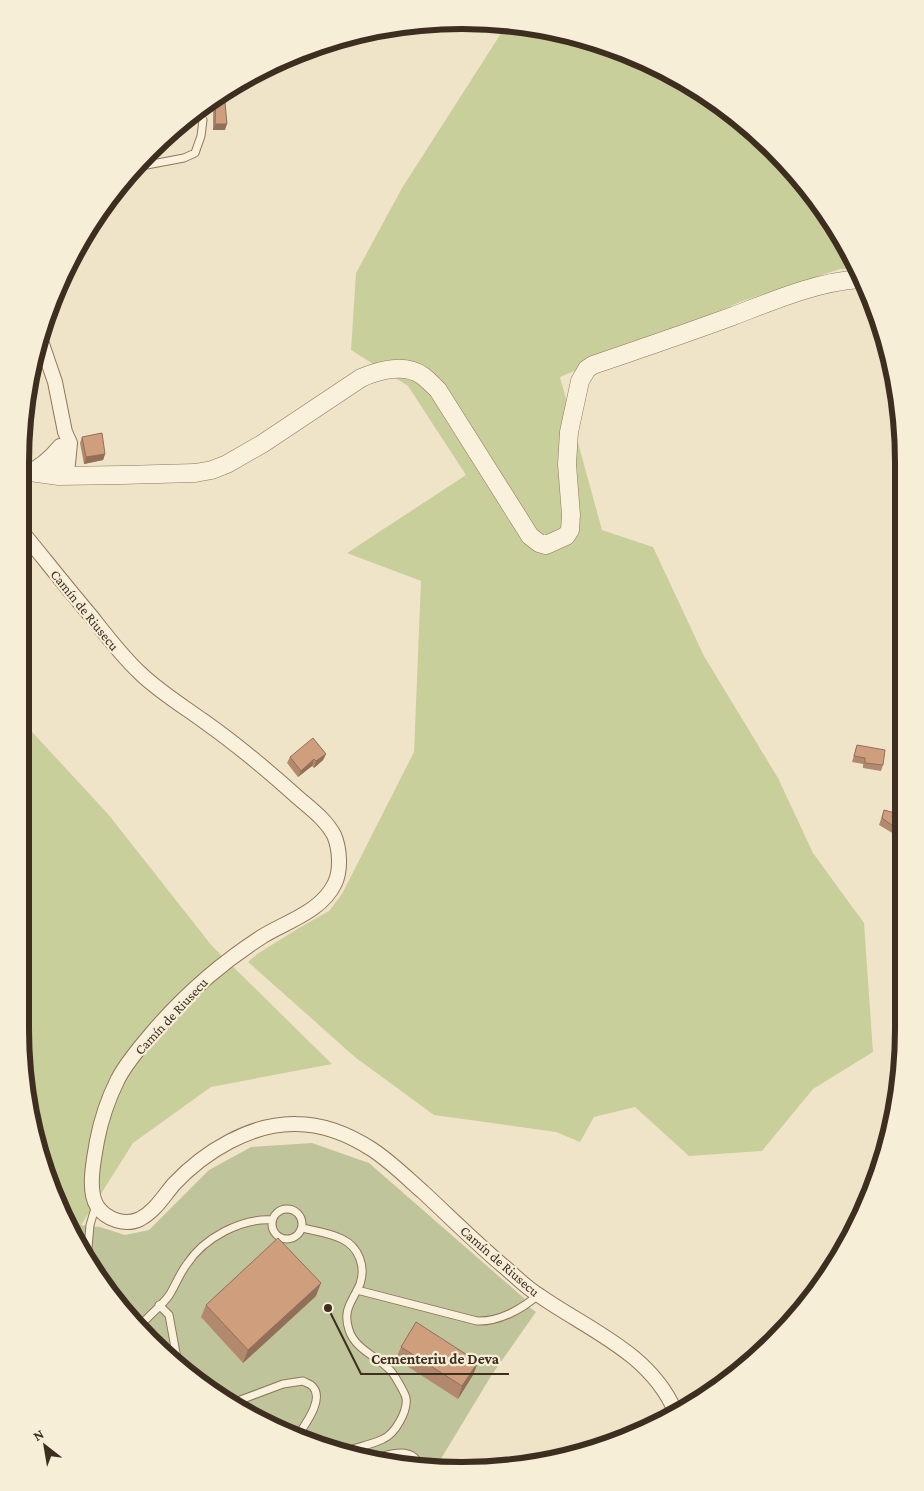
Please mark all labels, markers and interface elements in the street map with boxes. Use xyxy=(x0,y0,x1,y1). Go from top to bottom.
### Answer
street label: Camín de Riusecu xyxy=(47,566,123,654)
street label: Camín de Riusecu xyxy=(131,974,211,1058)
street label: Camín de Riusecu xyxy=(457,1222,543,1300)
callout: Cementeriu de Deva xyxy=(361,1344,509,1374)
text: Cementeriu de Deva xyxy=(371,1351,500,1367)
north arrow xyxy=(20,1421,70,1471)
text: N xyxy=(30,1425,47,1444)

